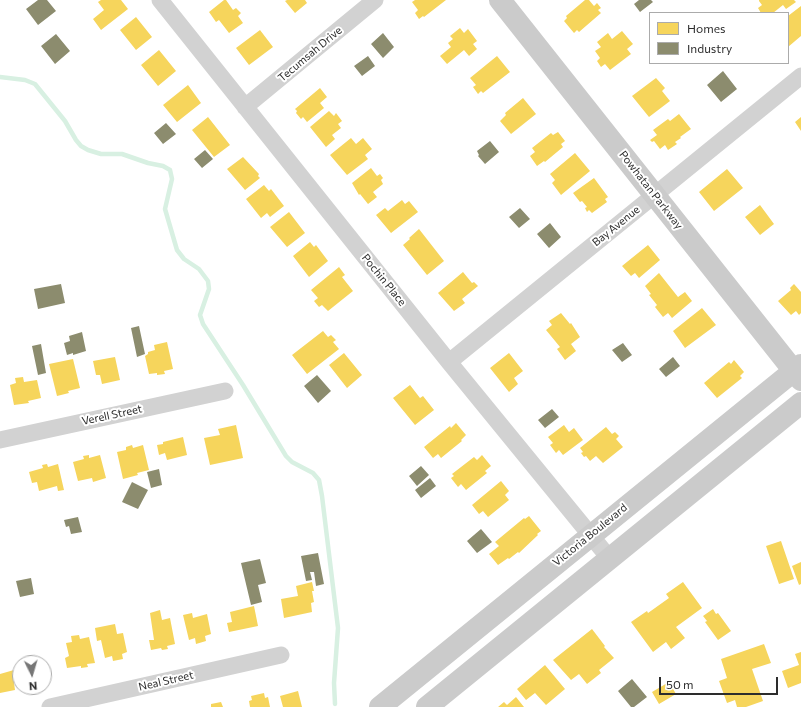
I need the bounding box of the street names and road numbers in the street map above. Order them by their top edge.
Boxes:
street label: Tecumsah Drive [276,24,344,84]
street label: Powhatan Parkway [616,148,686,232]
street label: Bay Avenue [590,203,642,249]
street label: Pochin Place [359,251,409,309]
street label: Verell Street [81,402,143,428]
street label: Victoria Boulevard [550,501,630,569]
street label: Neal Street [137,668,195,694]

